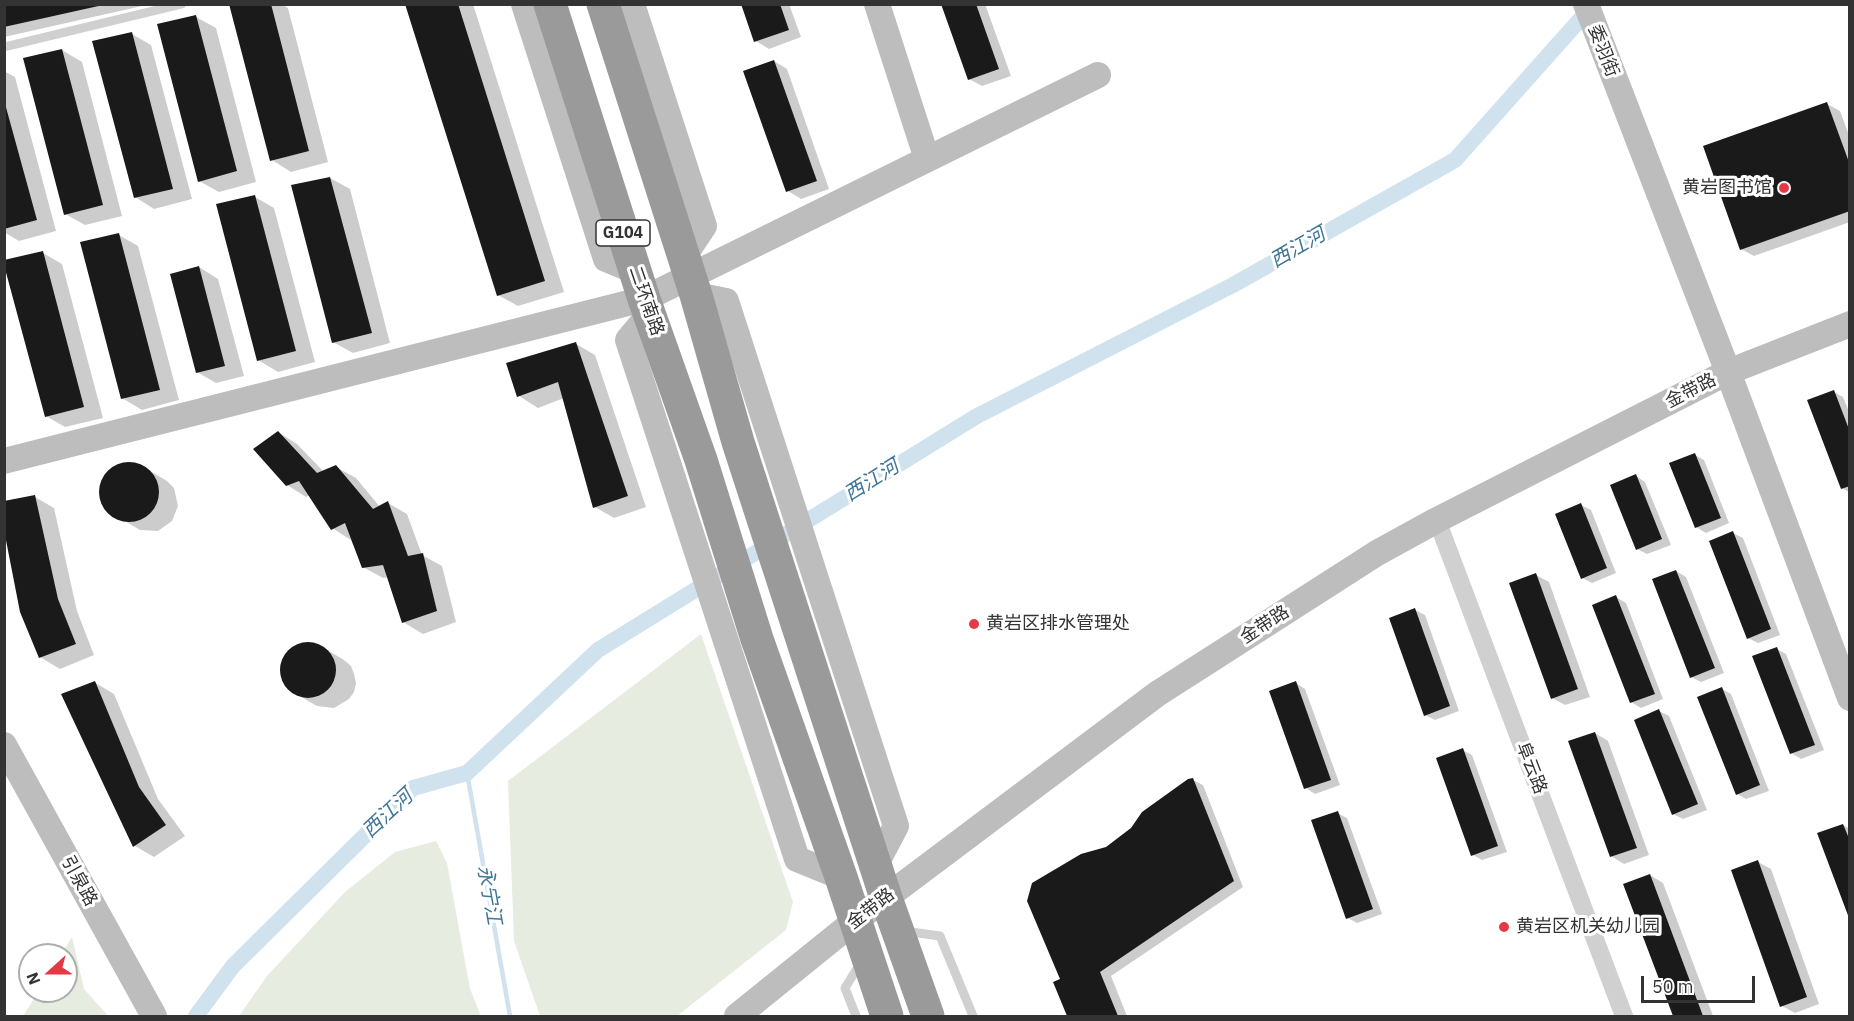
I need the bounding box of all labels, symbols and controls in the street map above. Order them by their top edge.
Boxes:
street label: 委羽街 [1583,22,1623,80]
place label: 黄岩图书馆 [1682,177,1772,199]
marker: 黄岩图书馆 [1777,181,1791,195]
road number: G104 [596,220,650,246]
water label: 西江河 [1266,223,1330,273]
street label: 二环南路 [624,263,668,339]
street label: 金带路 [1662,369,1720,413]
water label: 西江河 [840,455,904,507]
street label: 金带路 [1236,601,1294,649]
place label: 黄岩区排水管理处 [986,613,1130,635]
marker: 黄岩区排水管理处 [967,617,981,631]
street label: 阜云路 [1511,739,1551,797]
water label: 西江河 [358,785,418,843]
street label: 引泉路 [56,852,102,910]
water label: 永宁江 [472,863,506,927]
street label: 金带路 [843,884,899,934]
place label: 黄岩区机关幼儿园 [1516,916,1660,938]
marker: 黄岩区机关幼儿园 [1497,920,1511,934]
north arrow [18,943,78,1003]
scale bar [1644,964,1758,1002]
text: N [22,970,44,988]
text: 50 m [1652,975,1694,998]

